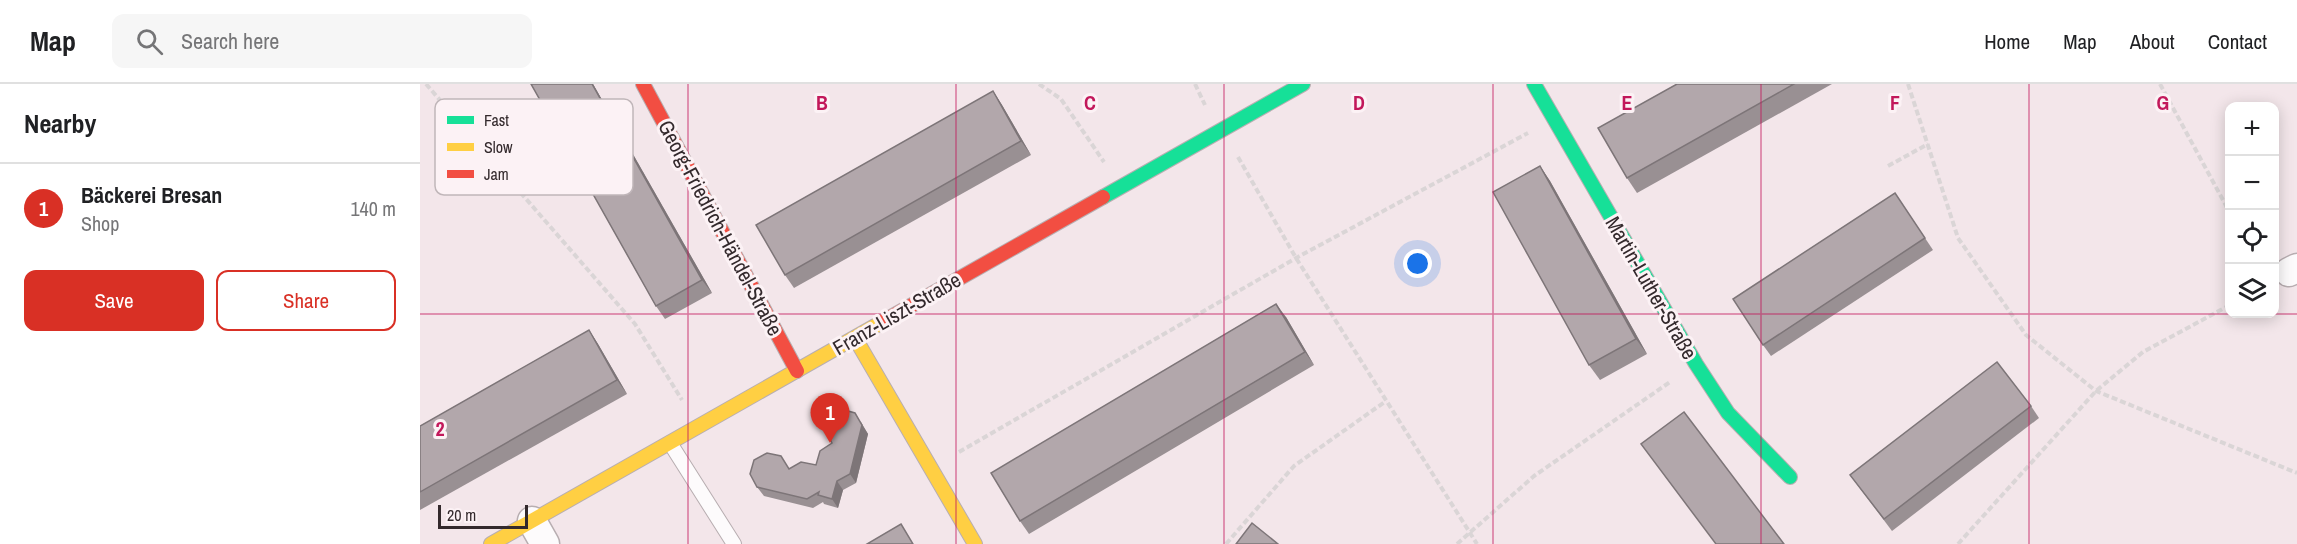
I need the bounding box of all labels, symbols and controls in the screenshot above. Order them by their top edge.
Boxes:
search box [112,14,532,68]
text: Map [30,22,76,60]
icon: search [133,25,166,58]
text: Search here [181,26,279,56]
text: Home [1984,27,2030,56]
text: Map [2063,27,2097,56]
text: About [2130,27,2175,56]
text: Contact [2208,27,2267,56]
text: B [816,89,828,116]
text: C [1084,89,1096,116]
text: D [1353,89,1365,116]
text: E [1622,89,1633,116]
text: F [1890,89,1900,116]
text: G [2157,89,2169,116]
legend [435,99,633,195]
map controls [2225,102,2279,318]
button: + [2225,102,2279,156]
text: Nearby [24,106,96,141]
text: Fast [484,109,509,131]
street label: Georg-Friedrich-Händel-Straße [651,115,790,341]
text: Slow [484,136,513,158]
button: − [2225,156,2279,210]
text: Jam [484,163,509,185]
text: Bäckerei Bresan [81,180,222,210]
text: 1 [39,195,48,222]
text: 140 m [350,195,396,222]
text: Shop [81,210,119,237]
button: locate [2225,210,2279,264]
street label: Martin-Luther-Straße [1599,211,1704,365]
your location [1403,249,1432,278]
button: layers [2225,264,2279,318]
street label: Franz-Liszt-Straße [827,265,966,362]
button: Save [24,270,204,331]
button: Share [216,270,396,331]
pin: 1 [810,394,850,443]
text: 2 [435,415,445,442]
scale bar [438,502,528,530]
text: 20 m [447,504,476,526]

